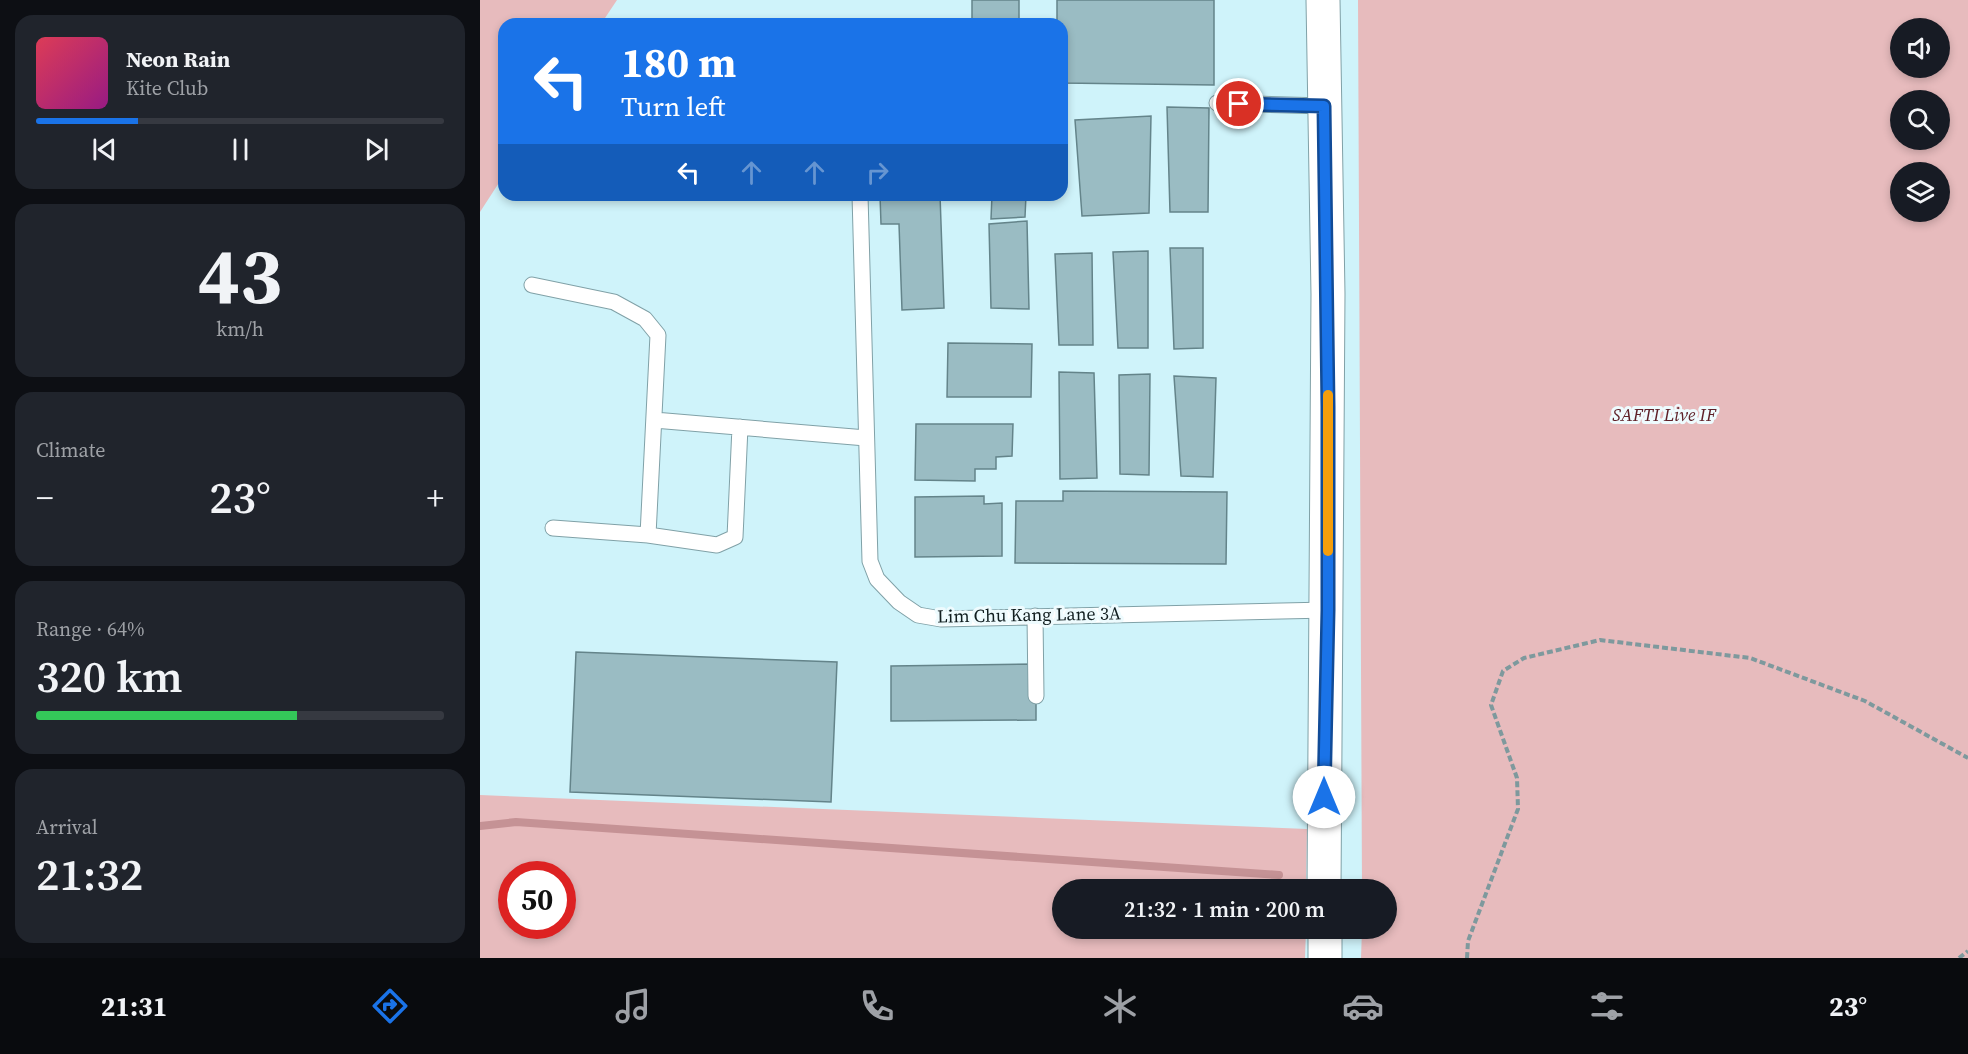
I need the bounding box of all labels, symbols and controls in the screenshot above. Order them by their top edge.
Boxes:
map controls [1890,18,1950,222]
button: sound [1890,18,1950,78]
text: 180 m [621,33,736,91]
icon: left [522,42,600,120]
text: Neon Rain [126,44,230,74]
text: Kite Club [126,74,208,102]
pin [1213,78,1264,129]
icon: arrive [1222,87,1255,120]
text: Turn left [621,88,725,125]
button: search [1890,90,1950,150]
icon: previous [88,133,121,166]
icon: pause [224,133,257,166]
icon: next [360,133,393,166]
icon: left [672,156,705,189]
icon: ahead [735,156,768,189]
icon: ahead [798,156,831,189]
icon: right [861,156,894,189]
button: layers [1890,162,1950,222]
text: 43 [198,222,282,329]
text: km/h [216,315,264,343]
park label: SAFTI Live IF [1612,402,1717,427]
text: Climate [36,436,105,464]
text: 23° [209,466,271,528]
text: − [36,475,54,520]
text: + [427,475,444,520]
street label: Lim Chu Kang Lane 3A [937,600,1121,629]
text: Range · 64% [36,615,145,643]
text: 320 km [36,645,183,707]
position arrow [1292,765,1356,829]
text: Arrival [36,813,98,841]
text: 21:32 [36,843,143,905]
speed limit sign: 50 [498,861,576,939]
text: 21:32 · 1 min · 200 m [1124,894,1325,924]
icon: directions [369,985,411,1027]
icon: music [612,985,654,1027]
icon: phone [856,985,898,1027]
icon: climate [1099,985,1141,1027]
icon: car [1342,985,1384,1027]
icon: filters [1586,985,1628,1027]
text: 21:31 [101,988,167,1025]
text: 23° [1829,988,1867,1025]

